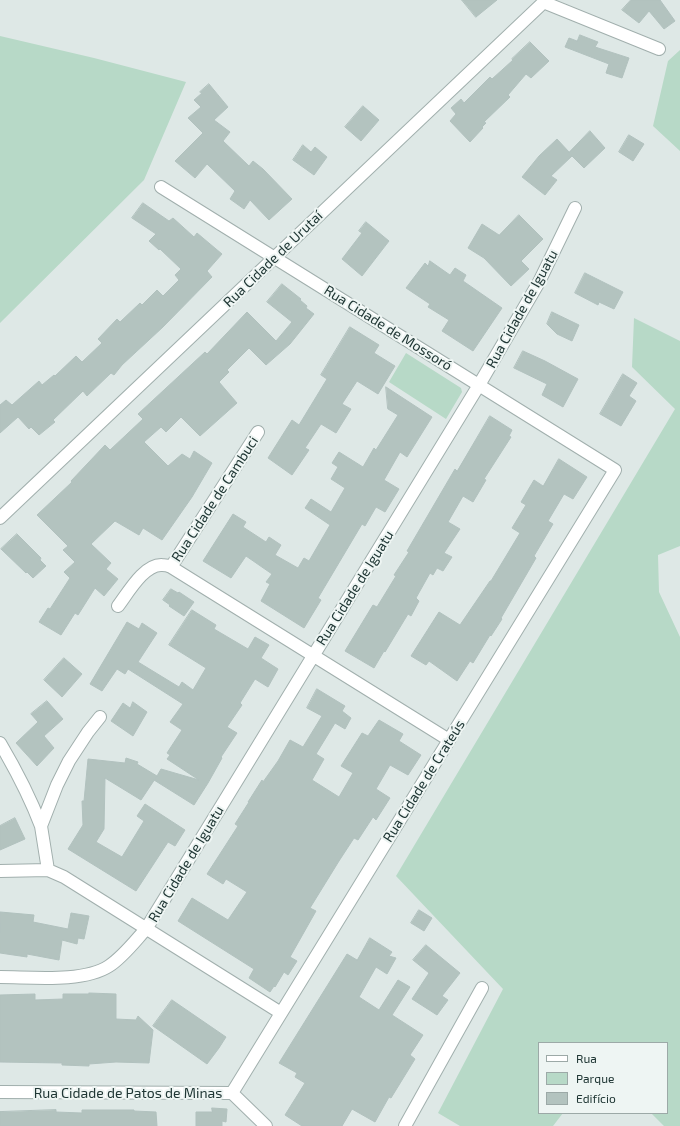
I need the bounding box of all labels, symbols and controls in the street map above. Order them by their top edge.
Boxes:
street label: Rua Cidade de Urutaí [220,207,326,311]
street label: Rua Cidade de Iguatu [483,247,561,371]
street label: Rua Cidade de Mossoró [321,282,455,374]
street label: Rua Cidade de Cambuci [168,433,262,565]
street label: Rua Cidade de Iguatu [313,527,397,649]
street label: Rua Cidade de Crateús [379,717,469,845]
street label: Rua Cidade de Iguatu [145,803,227,925]
legend [538,1042,668,1114]
text: Rua [576,1051,597,1065]
text: Parque [576,1071,614,1085]
street label: Rua Cidade de Patos de Minas [34,1085,222,1101]
text: Edifício [576,1091,616,1105]

